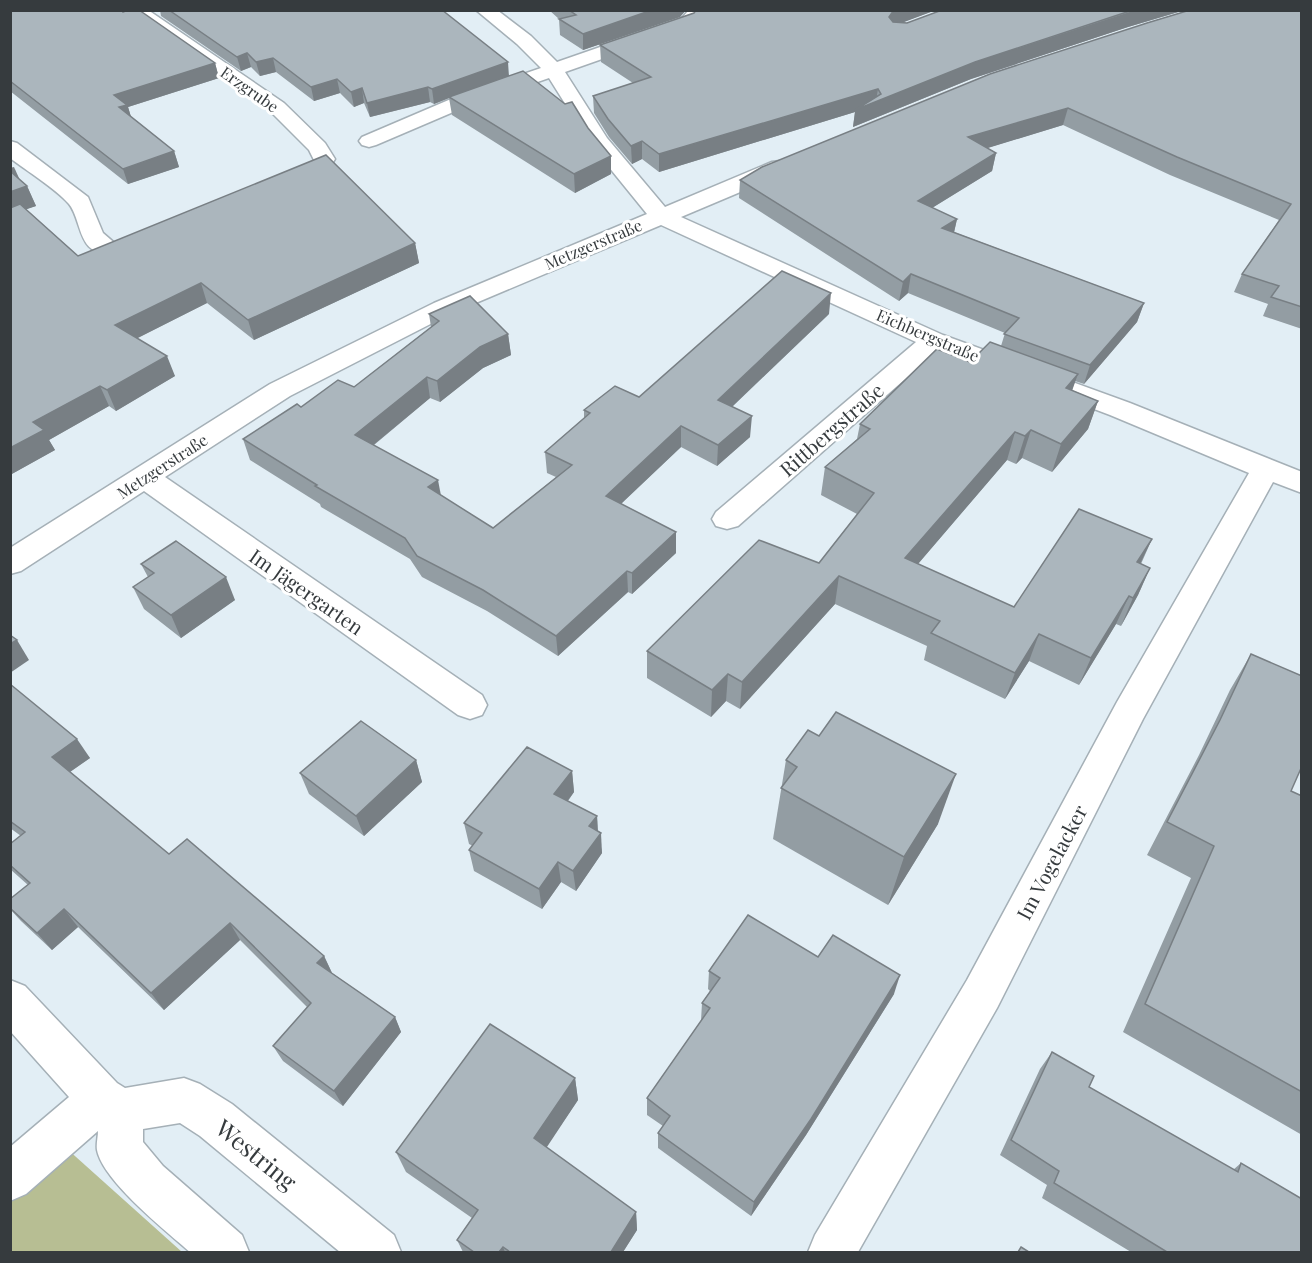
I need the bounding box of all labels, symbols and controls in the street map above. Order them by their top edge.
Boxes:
street label: Erzgrube [217,61,283,117]
street label: Metzgerstraße [541,214,645,274]
street label: Eichbergstraße [873,304,983,366]
street label: Rittbergstraße [773,376,889,482]
street label: Metzgerstraße [113,429,211,503]
street label: Im Jägergarten [245,542,369,640]
street label: Im Vogelacker [1009,800,1093,924]
street label: Westring [209,1111,305,1197]

